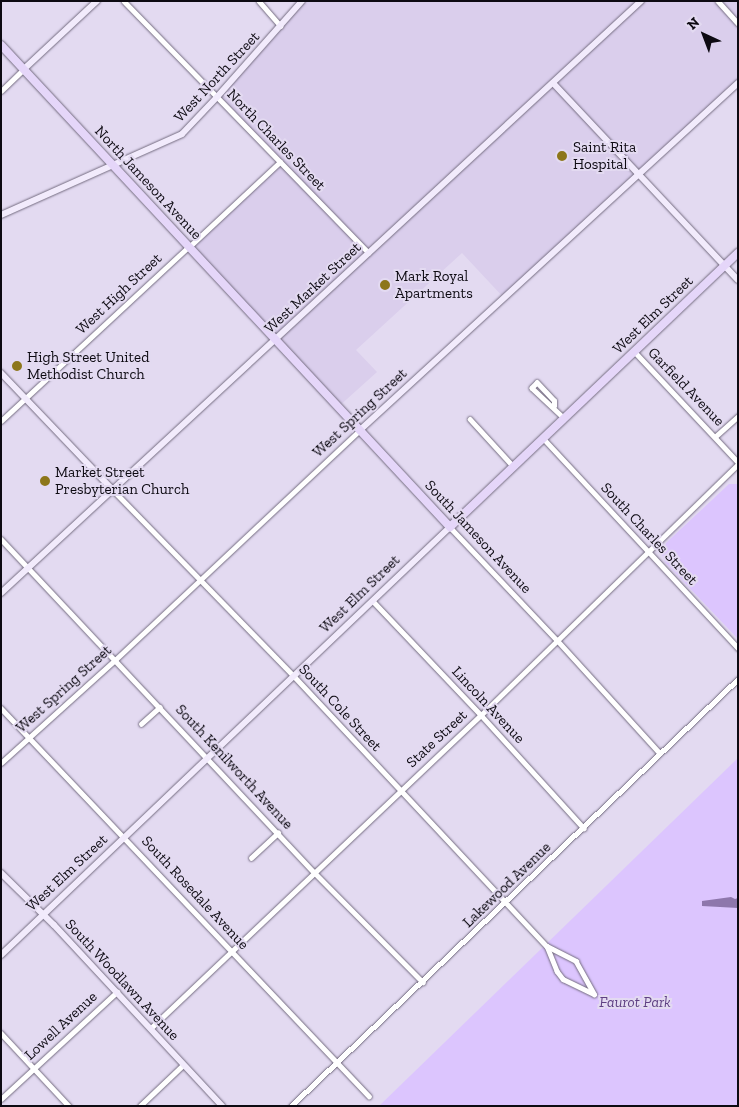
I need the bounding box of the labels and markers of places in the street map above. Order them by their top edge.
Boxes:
place label: Saint Rita Hospital [573,138,636,173]
marker: Saint Rita Hospital [555,149,569,163]
place label: Mark Royal Apartments [395,267,473,302]
marker: Mark Royal Apartments [379,279,391,291]
place label: High Street United Methodist Church [27,348,150,383]
marker: High Street United Methodist Church [11,360,23,372]
place label: Market Street Presbyterian Church [55,463,189,498]
marker: Market Street Presbyterian Church [39,475,51,487]

